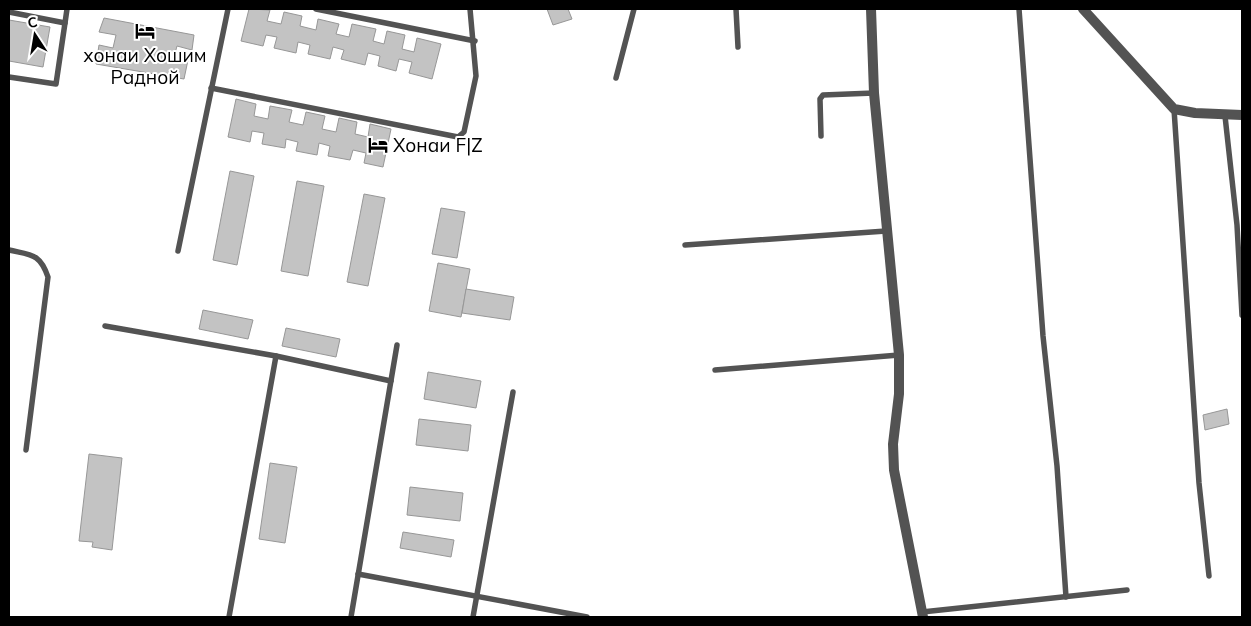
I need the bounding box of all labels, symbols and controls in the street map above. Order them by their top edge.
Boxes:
north arrow [10,10,60,60]
text: С [26,12,39,32]
hotel icon: хонаи Хошим Радной [134,20,156,42]
place label: хонаи Хошим Радной [83,43,207,89]
place label: Хонаи F|Z [393,133,483,157]
hotel icon: Хонаи F|Z [367,134,389,156]

